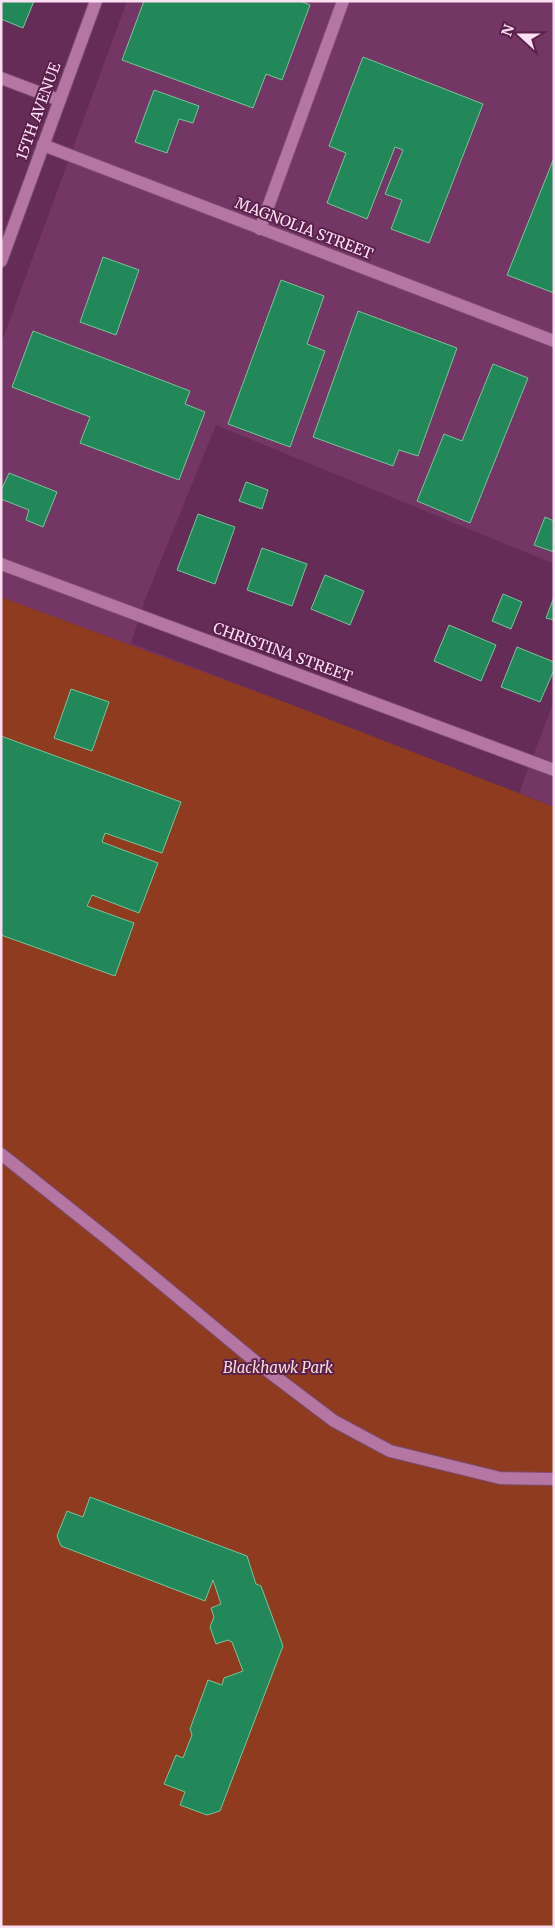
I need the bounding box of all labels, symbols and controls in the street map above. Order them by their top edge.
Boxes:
north arrow [495,10,545,60]
text: N [497,22,518,39]
street label: 15TH AVENUE [12,59,65,162]
street label: MAGNOLIA STREET [232,193,376,263]
street label: CHRISTINA STREET [211,618,356,686]
park label: Blackhawk Park [223,1358,334,1377]

